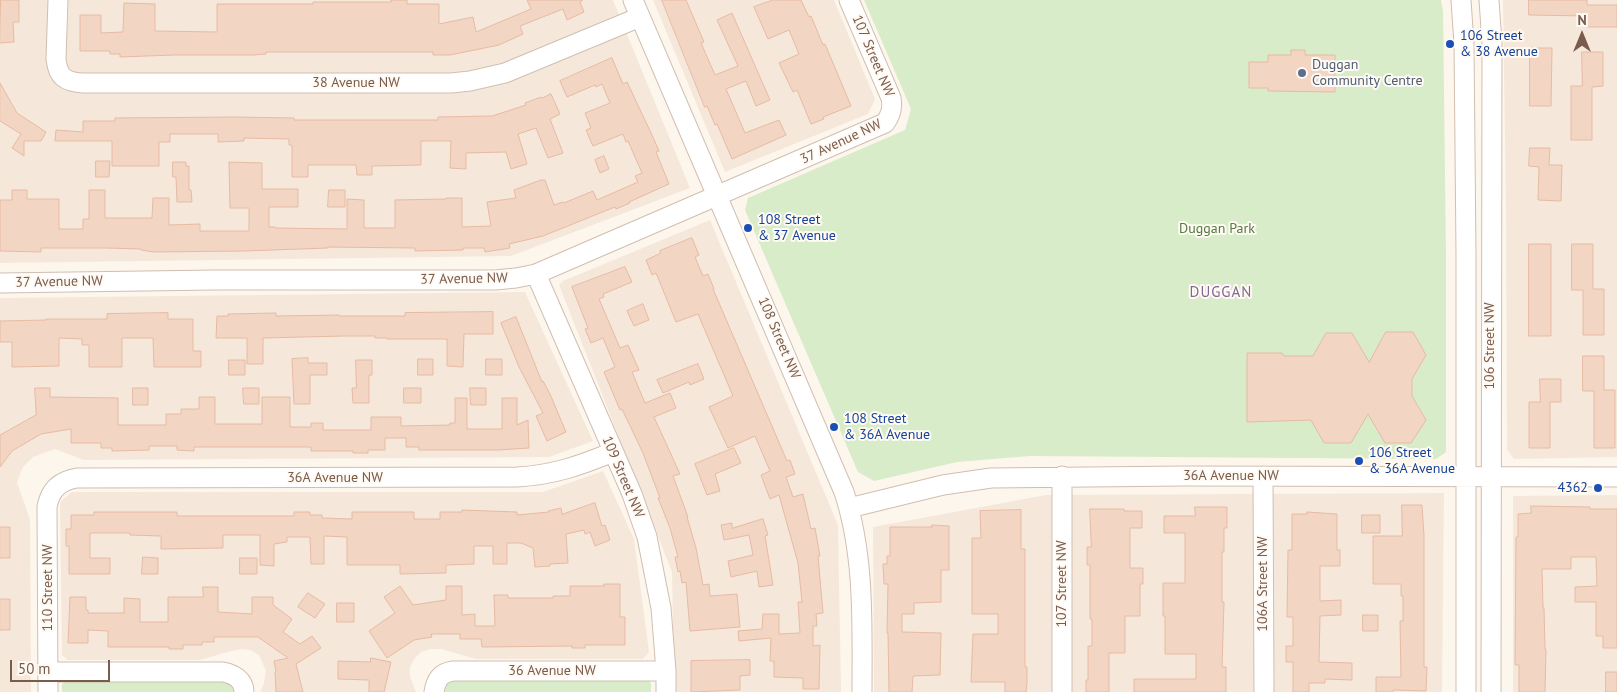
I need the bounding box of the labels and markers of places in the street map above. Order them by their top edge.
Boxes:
place label: 106 Street & 38 Avenue [1460,28,1538,60]
marker: 106 Street & 38 Avenue [1444,38,1456,50]
place label: Duggan Community Centre [1312,57,1423,90]
marker: Duggan Community Centre [1296,67,1308,79]
place label: 108 Street & 37 Avenue [758,212,836,244]
marker: 108 Street & 37 Avenue [742,222,754,234]
place label: 108 Street & 36A Avenue [844,411,930,444]
marker: 108 Street & 36A Avenue [828,421,840,433]
place label: 106 Street & 36A Avenue [1369,445,1455,478]
marker: 106 Street & 36A Avenue [1353,455,1365,467]
place label: 4362 [1557,480,1588,496]
marker: 4362 [1592,482,1604,494]

